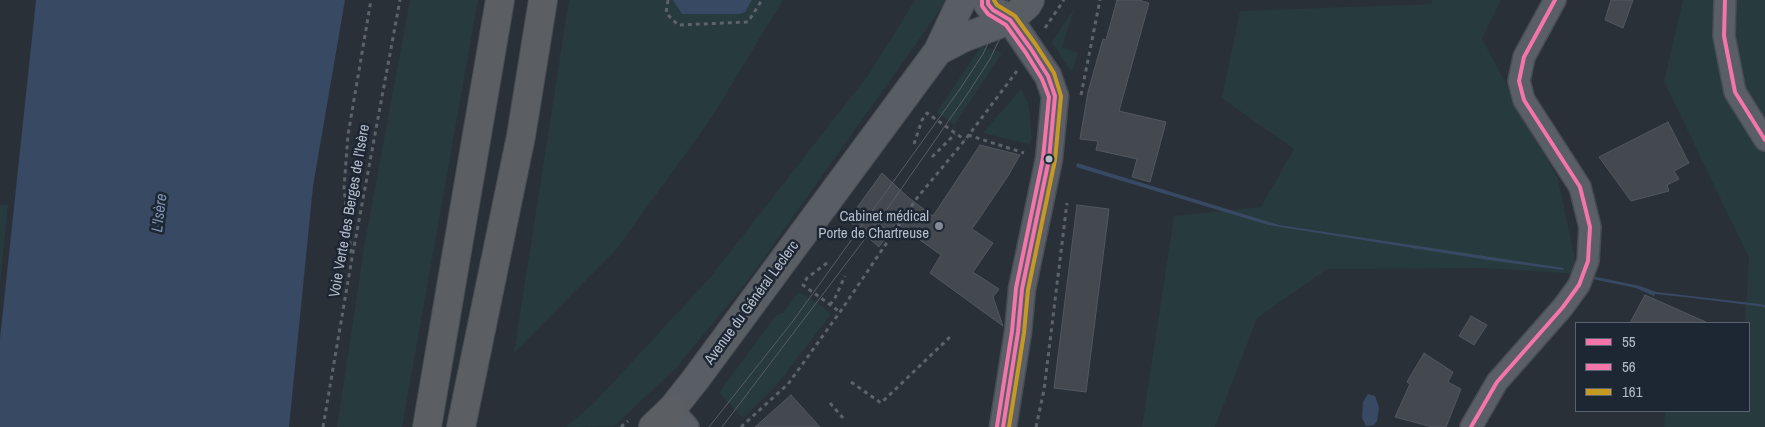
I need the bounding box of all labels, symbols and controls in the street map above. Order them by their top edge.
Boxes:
street label: Voie Verte des Berges de l'Isère [326,123,374,299]
unlabelled marker [1044,154,1054,164]
water label: L'Isère [148,192,172,234]
place label: Cabinet médical Porte de Chartreuse [818,208,929,243]
marker: Cabinet médical Porte de Chartreuse [933,220,945,232]
street label: Avenue du Général Leclerc [701,238,803,368]
legend [1575,322,1750,412]
text: 55 [1622,331,1636,352]
text: 56 [1622,356,1636,377]
text: 161 [1622,381,1643,402]

